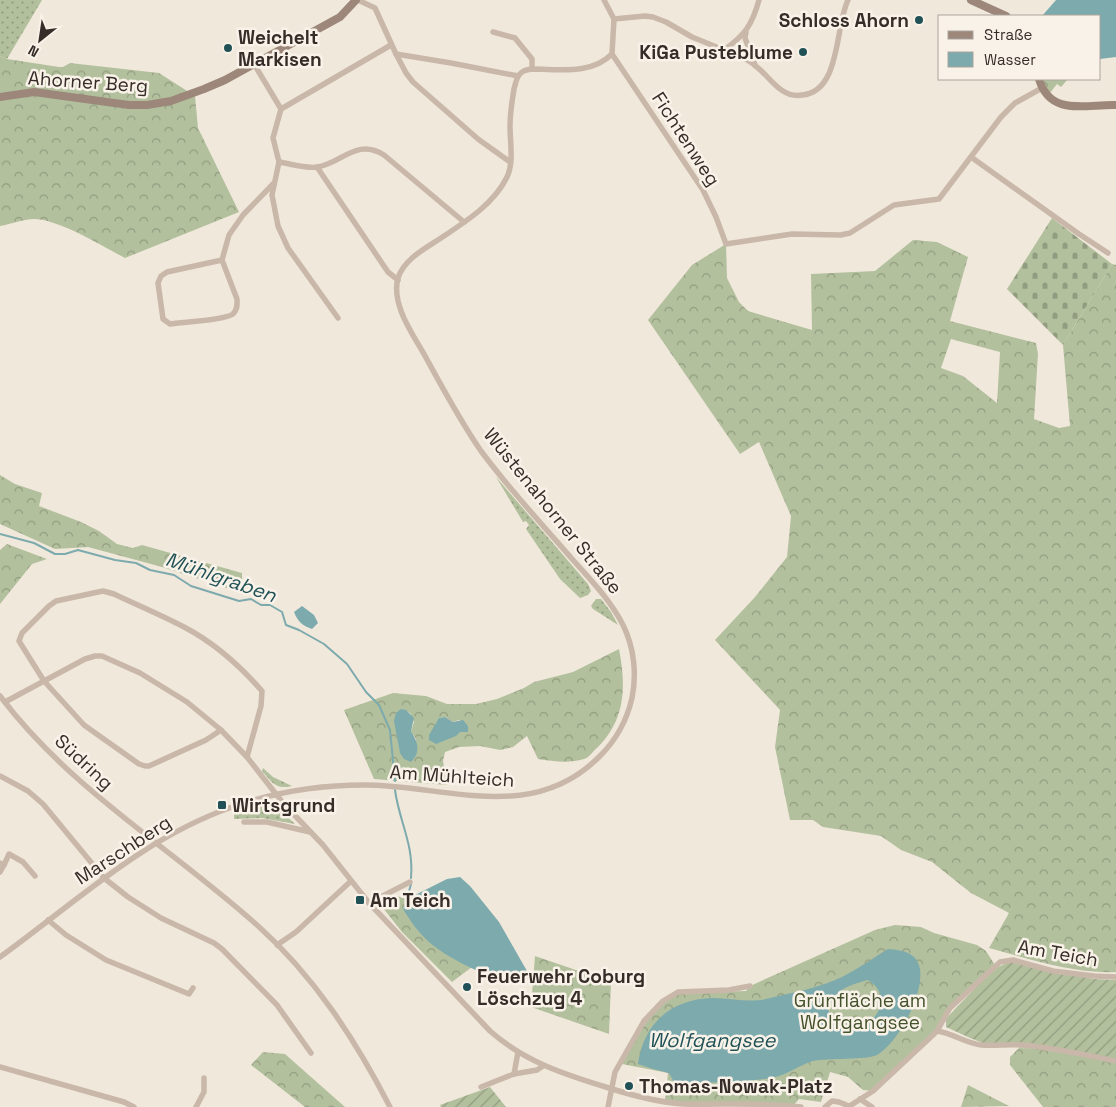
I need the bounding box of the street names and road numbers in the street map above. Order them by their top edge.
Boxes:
street label: Ahorner Berg [27,65,149,99]
street label: Fichtenweg [646,87,726,191]
street label: Wüstenahorner Straße [478,423,628,599]
street label: Südring [49,729,119,795]
street label: Am Mühlteich [389,759,515,793]
street label: Marschberg [70,810,176,890]
street label: Am Teich [1016,934,1100,972]

